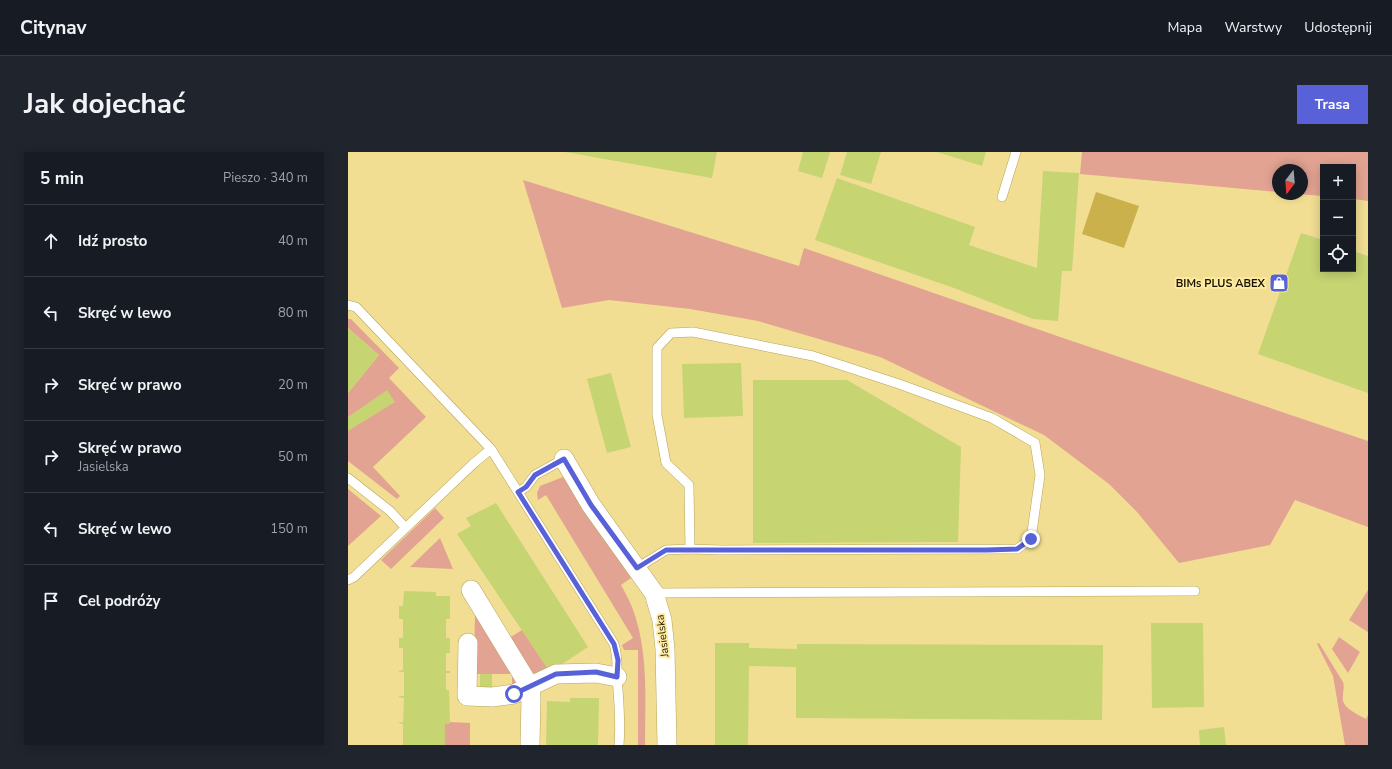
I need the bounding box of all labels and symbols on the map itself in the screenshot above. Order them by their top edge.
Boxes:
north arrow [1272,164,1308,200]
shop icon: BIMs PLUS ABEX [1268,272,1290,294]
place label: BIMs PLUS ABEX [1176,276,1266,291]
route end [1022,530,1040,548]
street label: Jasielska [652,614,673,659]
route start [505,685,523,703]

